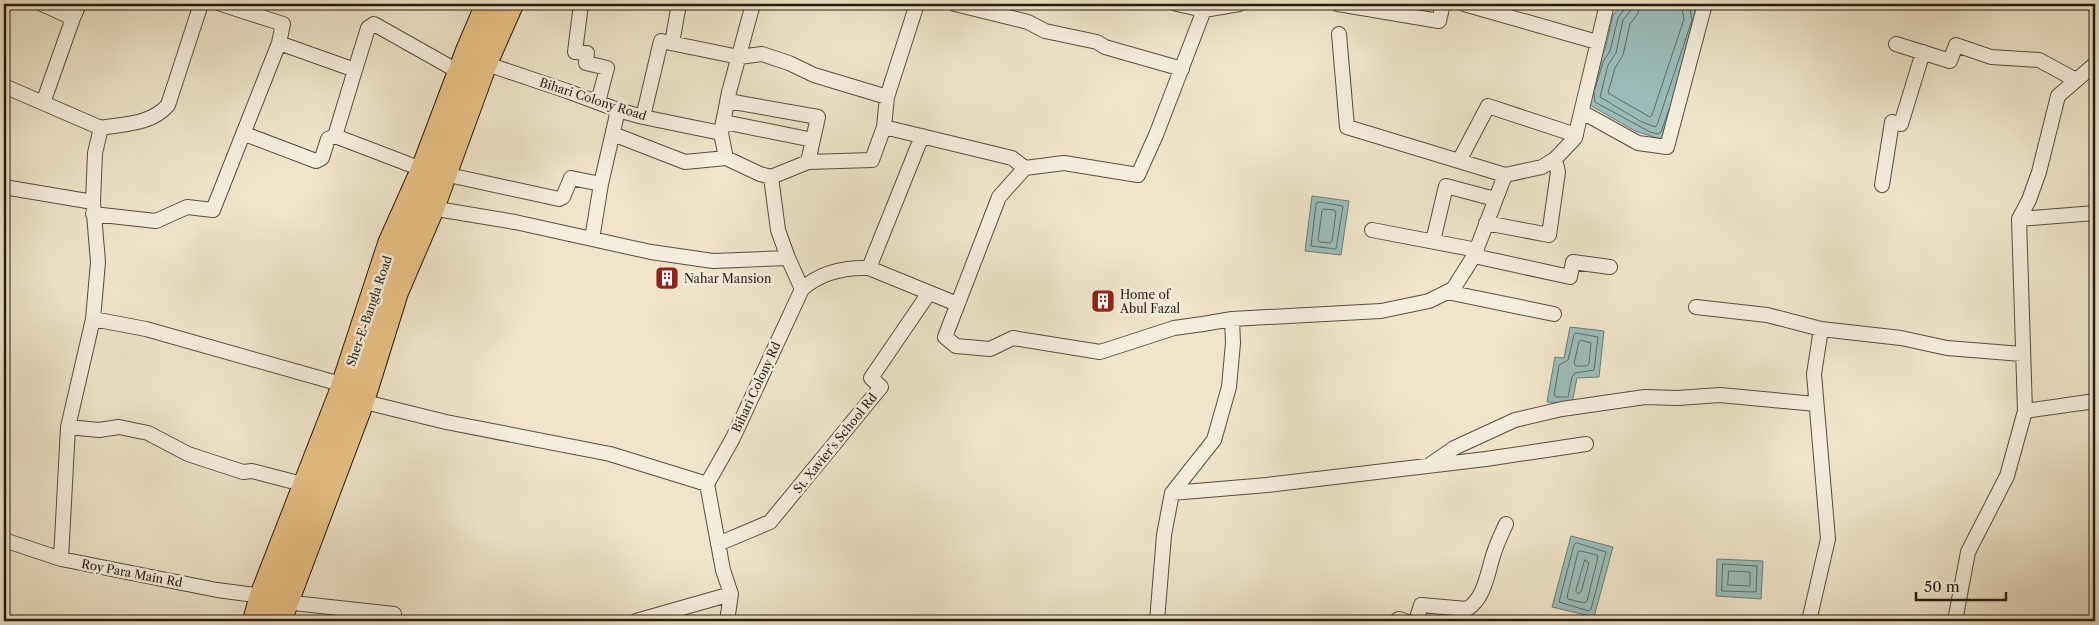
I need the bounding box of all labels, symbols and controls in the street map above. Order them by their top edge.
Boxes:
street label: Bihari Colony Road [538,75,649,124]
street label: Sher-E-Bangla Road [343,253,395,368]
building icon: Nahar Mansion [654,265,680,291]
place label: Nahar Mansion [684,271,772,286]
place label: Home of Abul Fazal [1119,287,1181,316]
building icon: Home of Abul Fazal [1090,288,1116,314]
street label: Bihari Colony Rd [728,339,784,435]
street label: St. Xavier's School Rd [790,389,880,496]
street label: Roy Para Main Rd [80,556,184,590]
scale bar [1916,570,2006,602]
text: 50 m [1924,577,1960,596]

